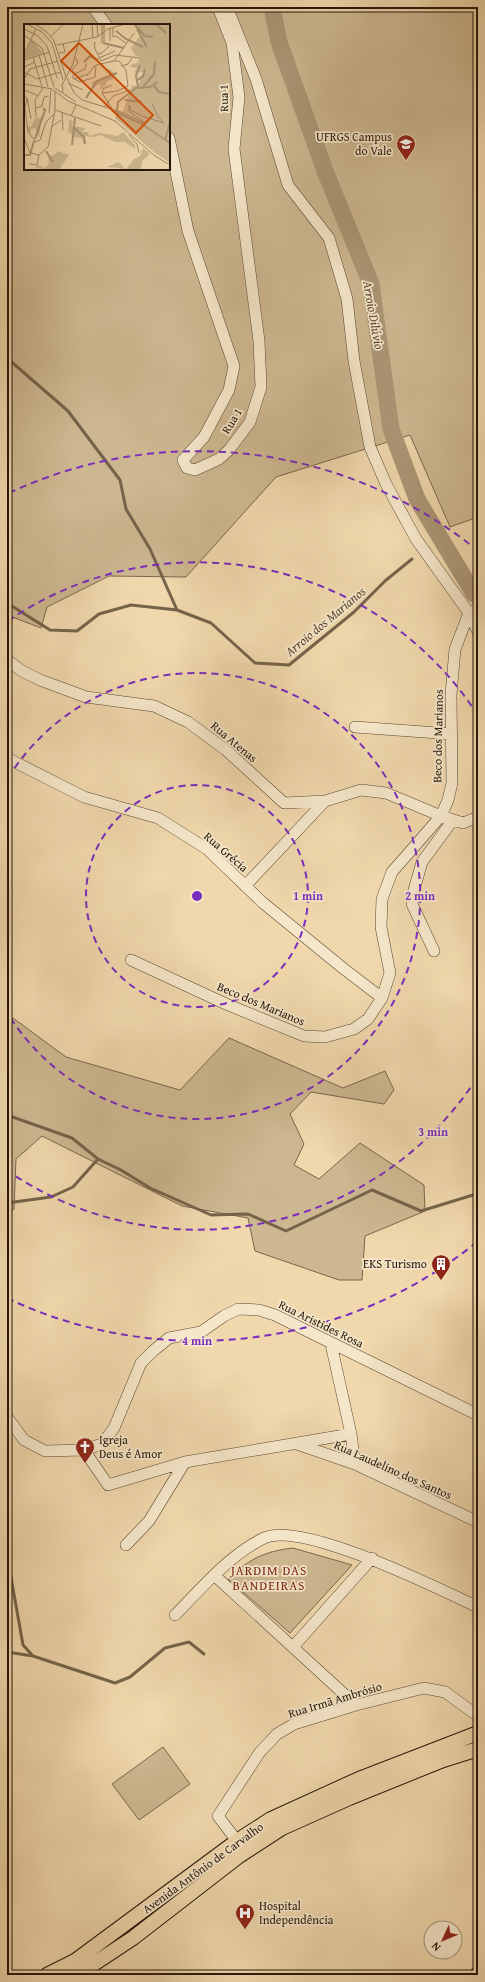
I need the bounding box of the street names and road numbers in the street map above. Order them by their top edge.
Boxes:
street label: Rua 1 [215,84,232,112]
street label: Rua 1 [217,404,246,437]
street label: Beco dos Marianos [428,689,447,783]
street label: Rua Atenas [207,717,261,766]
street label: Rua Grécia [200,828,252,876]
street label: Beco dos Marianos [215,977,308,1030]
street label: Rua Aristides Rosa [276,1296,367,1352]
street label: Rua Laudelino dos Santos [332,1436,455,1503]
street label: Rua Irmã Ambrósio [286,1677,384,1722]
street label: Avenida Antônio de Carvalho [139,1818,267,1917]

